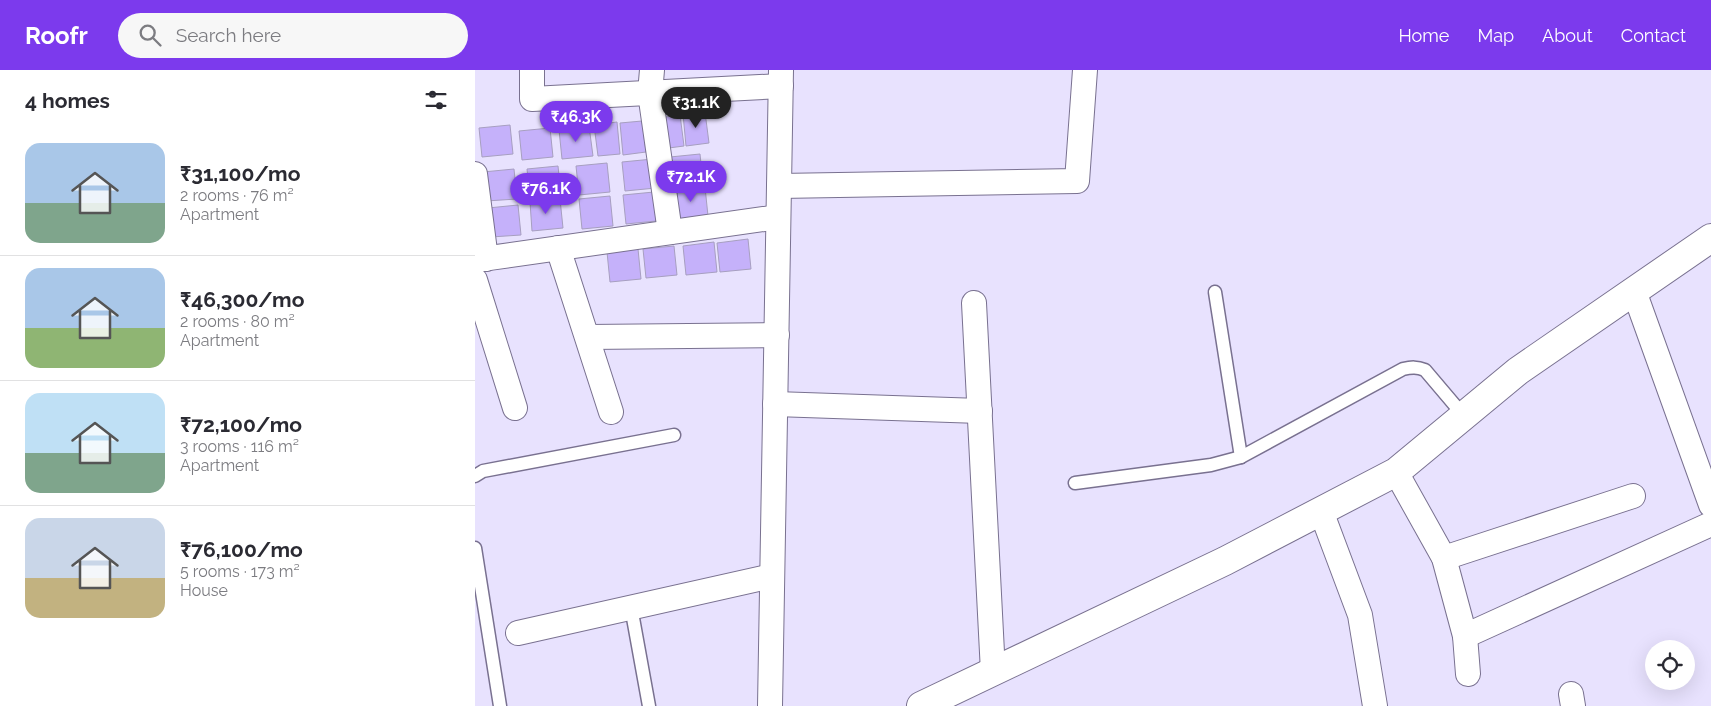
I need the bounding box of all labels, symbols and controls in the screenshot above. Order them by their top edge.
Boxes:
search box [118,13,468,58]
text: Roofr [25,21,88,50]
icon: search [136,21,164,49]
text: Search here [176,24,281,46]
text: Home [1398,25,1449,46]
text: Map [1477,25,1514,46]
text: About [1542,25,1593,46]
text: Contact [1621,25,1686,46]
icon: filters [422,86,450,114]
pin: ₹31.1K [655,87,737,129]
text: 4 homes [25,88,110,113]
text: ₹31.1K [672,93,720,112]
pin: ₹46.3K [535,100,617,143]
text: ₹46.3K [551,107,601,126]
pin: ₹72.1K [650,160,732,203]
text: ₹31,100/mo [180,161,300,186]
icon: home [65,163,125,223]
text: ₹72.1K [667,167,715,186]
pin: ₹76.1K [505,172,587,215]
text: ₹76.1K [521,179,571,198]
text: 2 rooms · 76 m² [180,186,294,205]
text: Apartment [180,205,259,224]
text: ₹46,300/mo [180,287,304,312]
icon: home [65,288,125,348]
text: 2 rooms · 80 m² [180,312,295,331]
text: Apartment [180,331,259,350]
text: ₹72,100/mo [180,412,302,437]
icon: home [65,413,125,473]
text: 3 rooms · 116 m² [180,437,299,456]
text: Apartment [180,456,259,475]
text: ₹76,100/mo [180,537,303,562]
icon: home [65,538,125,598]
text: 5 rooms · 173 m² [180,562,300,581]
text: House [180,581,228,600]
map controls [1645,640,1695,690]
button: locate [1645,640,1695,690]

